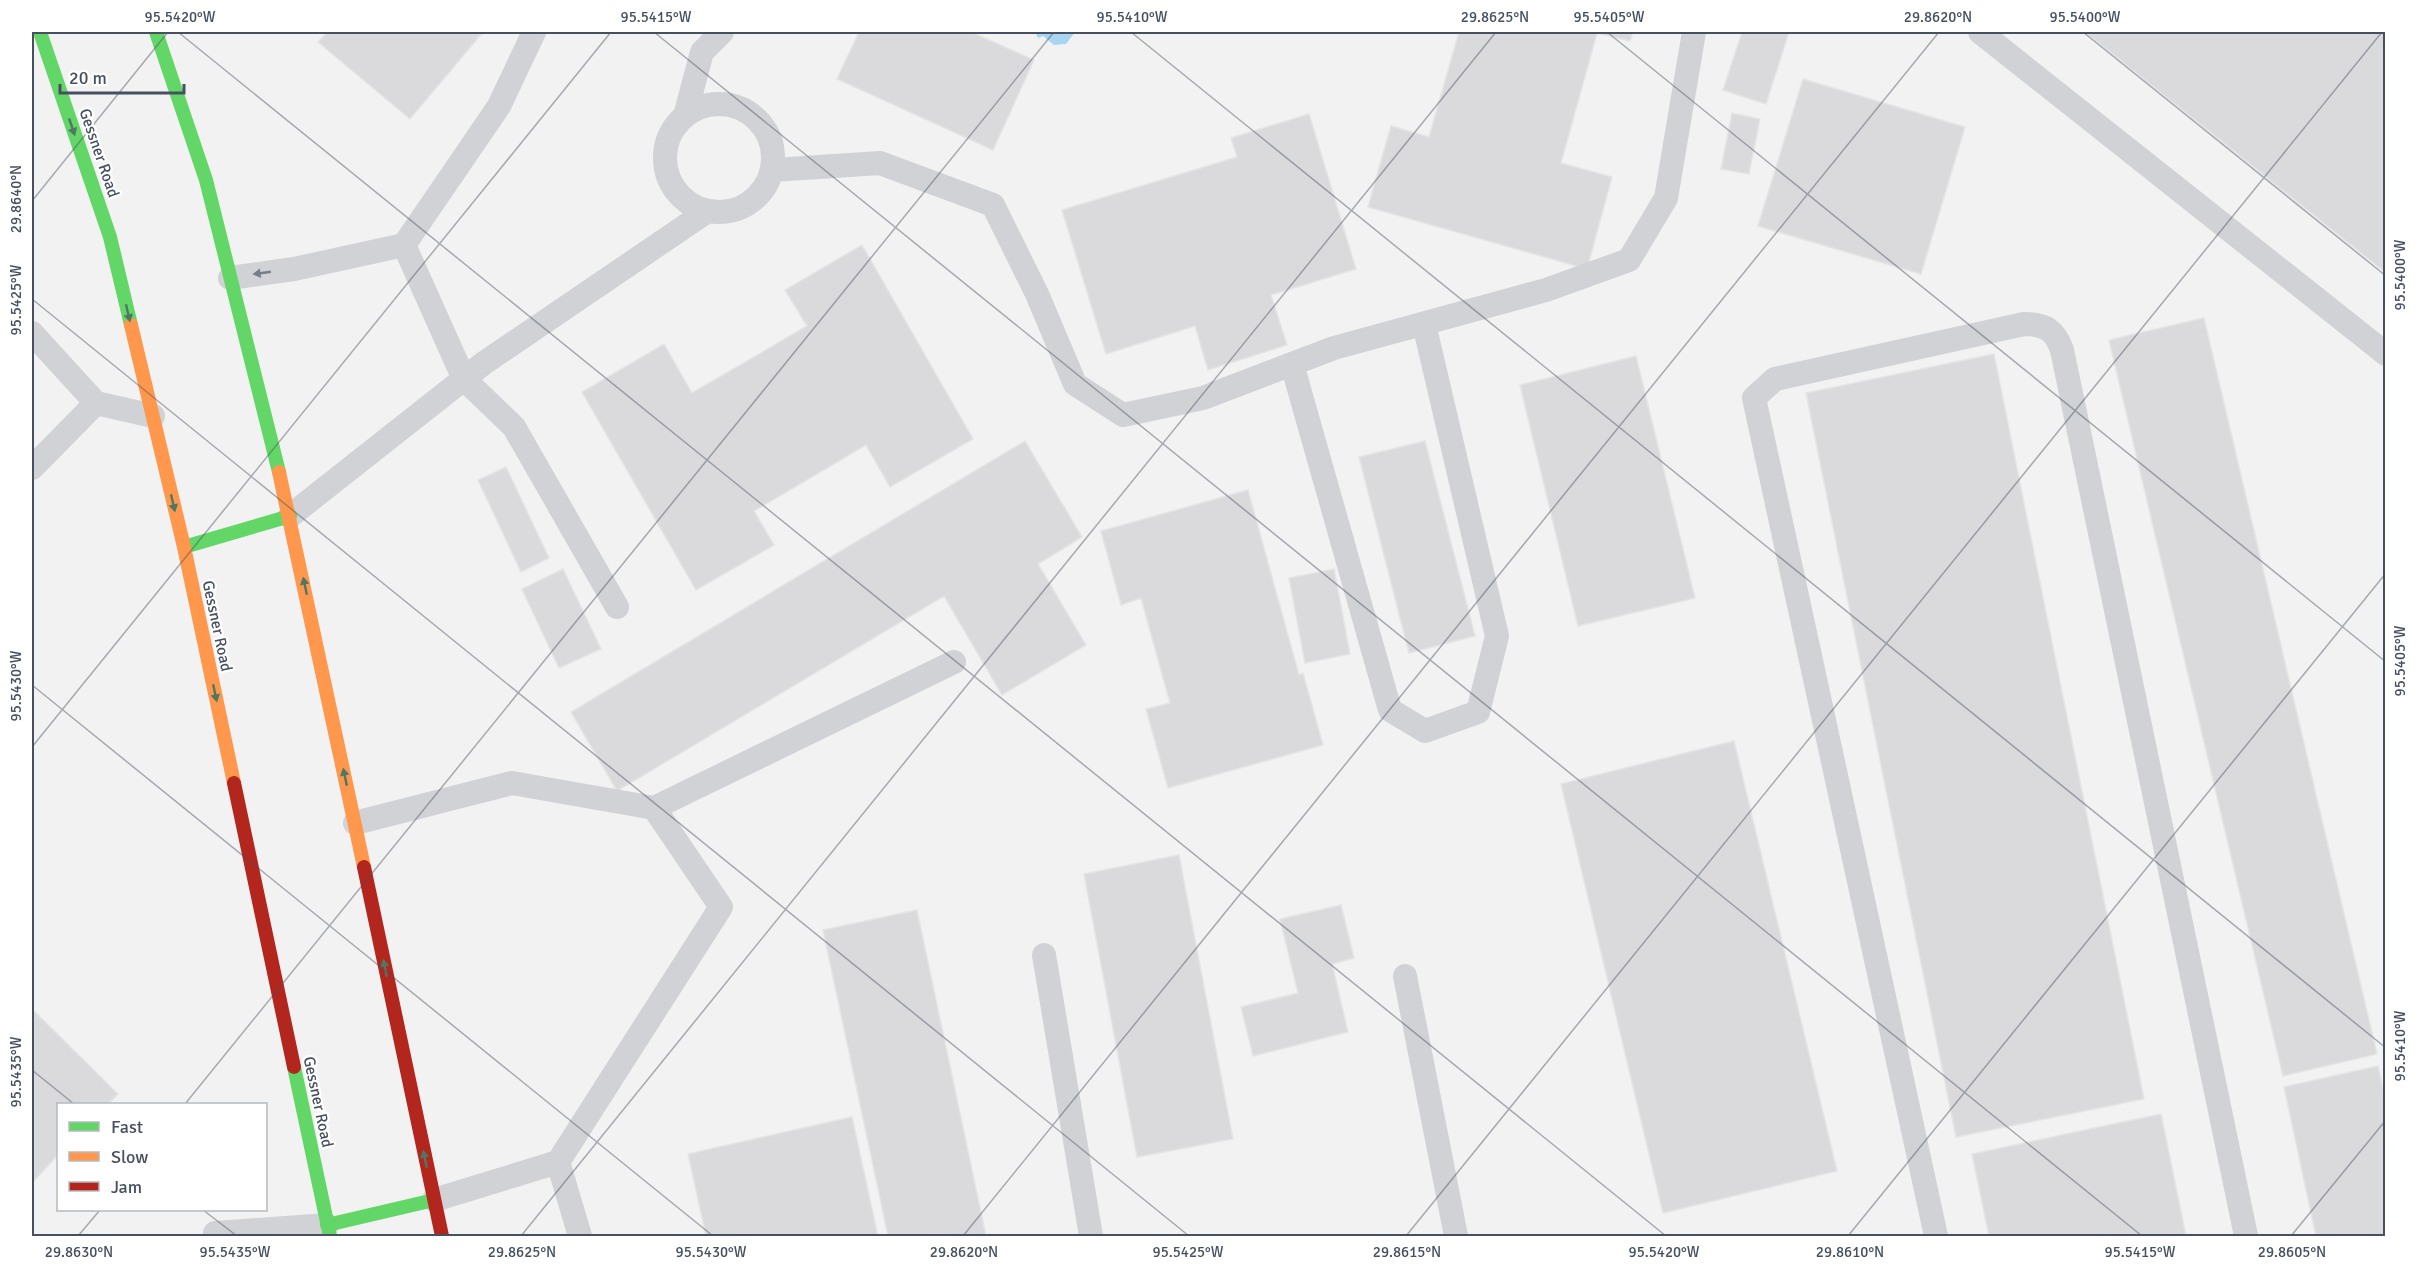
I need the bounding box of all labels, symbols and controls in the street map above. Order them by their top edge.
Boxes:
text: 95.5420°W [145,8,216,26]
text: 95.5415°W [621,8,692,26]
text: 95.5410°W [1097,8,1168,26]
text: 29.8625°N [1461,8,1529,26]
text: 95.5405°W [1574,8,1645,26]
text: 29.8620°N [1904,8,1972,26]
text: 95.5400°W [2050,8,2121,26]
scale bar [60,57,184,95]
text: 20 m [69,67,107,89]
street label: Gessner Road [74,106,124,200]
one-way arrow [68,118,78,136]
text: 29.8640°N [7,165,25,233]
text: 95.5400°W [2391,239,2409,310]
text: 95.5425°W [7,264,25,335]
one-way arrow [252,269,271,278]
one-way arrow [124,304,134,322]
one-way arrow [169,494,179,512]
one-way arrow [300,577,309,596]
street label: Gessner Road [198,579,236,673]
text: 95.5405°W [2391,625,2409,696]
text: 95.5430°W [7,650,25,721]
one-way arrow [211,684,220,703]
one-way arrow [340,768,349,787]
one-way arrow [380,958,389,977]
text: 95.5410°W [2391,1010,2409,1081]
text: 95.5435°W [7,1036,25,1107]
street label: Gessner Road [299,1055,337,1149]
legend [57,1103,267,1211]
text: Fast [111,1116,143,1138]
text: Slow [111,1146,148,1168]
one-way arrow [420,1149,429,1168]
text: Jam [111,1176,142,1198]
text: 29.8630°N [45,1243,113,1261]
text: 95.5435°W [200,1243,271,1261]
text: 29.8625°N [488,1243,556,1261]
text: 95.5430°W [676,1243,747,1261]
text: 29.8620°N [930,1243,998,1261]
text: 95.5425°W [1153,1243,1224,1261]
text: 29.8615°N [1373,1243,1441,1261]
text: 95.5420°W [1629,1243,1700,1261]
text: 29.8610°N [1816,1243,1884,1261]
text: 95.5415°W [2105,1243,2176,1261]
text: 29.8605°N [2258,1243,2326,1261]

